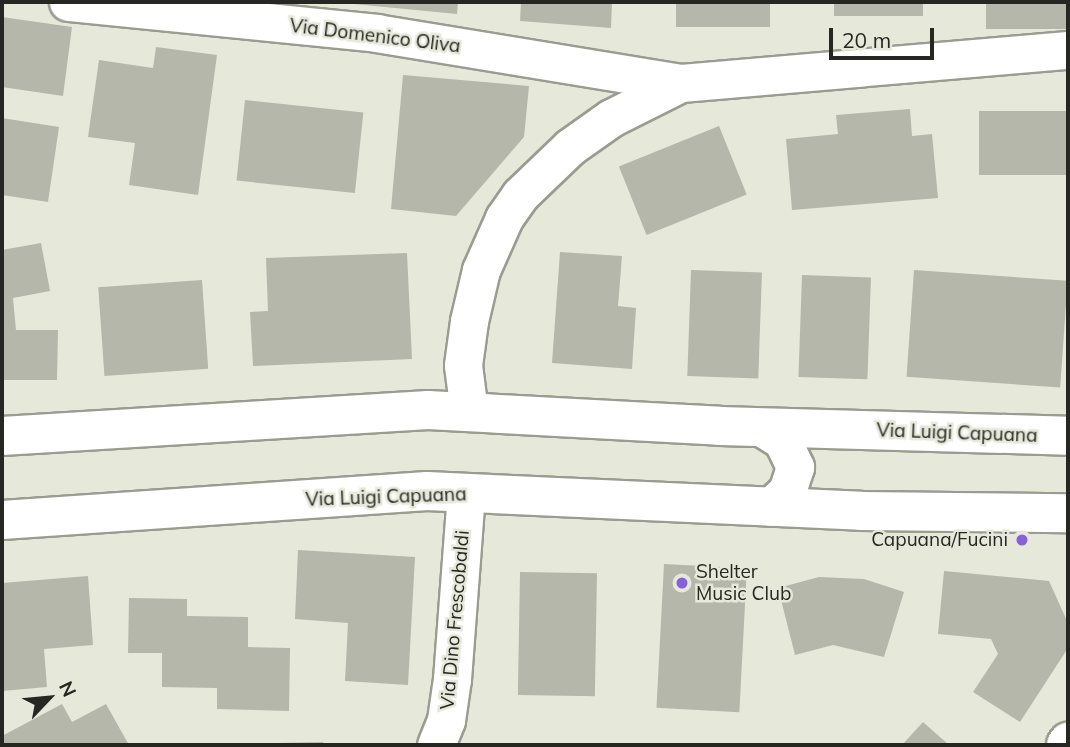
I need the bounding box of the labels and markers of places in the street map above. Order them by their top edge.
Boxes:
place label: Capuana/Fucini [871,529,1008,551]
marker: Capuana/Fucini [1014,532,1030,548]
place label: Shelter Music Club [696,561,791,605]
marker: Shelter Music Club [674,575,690,591]

